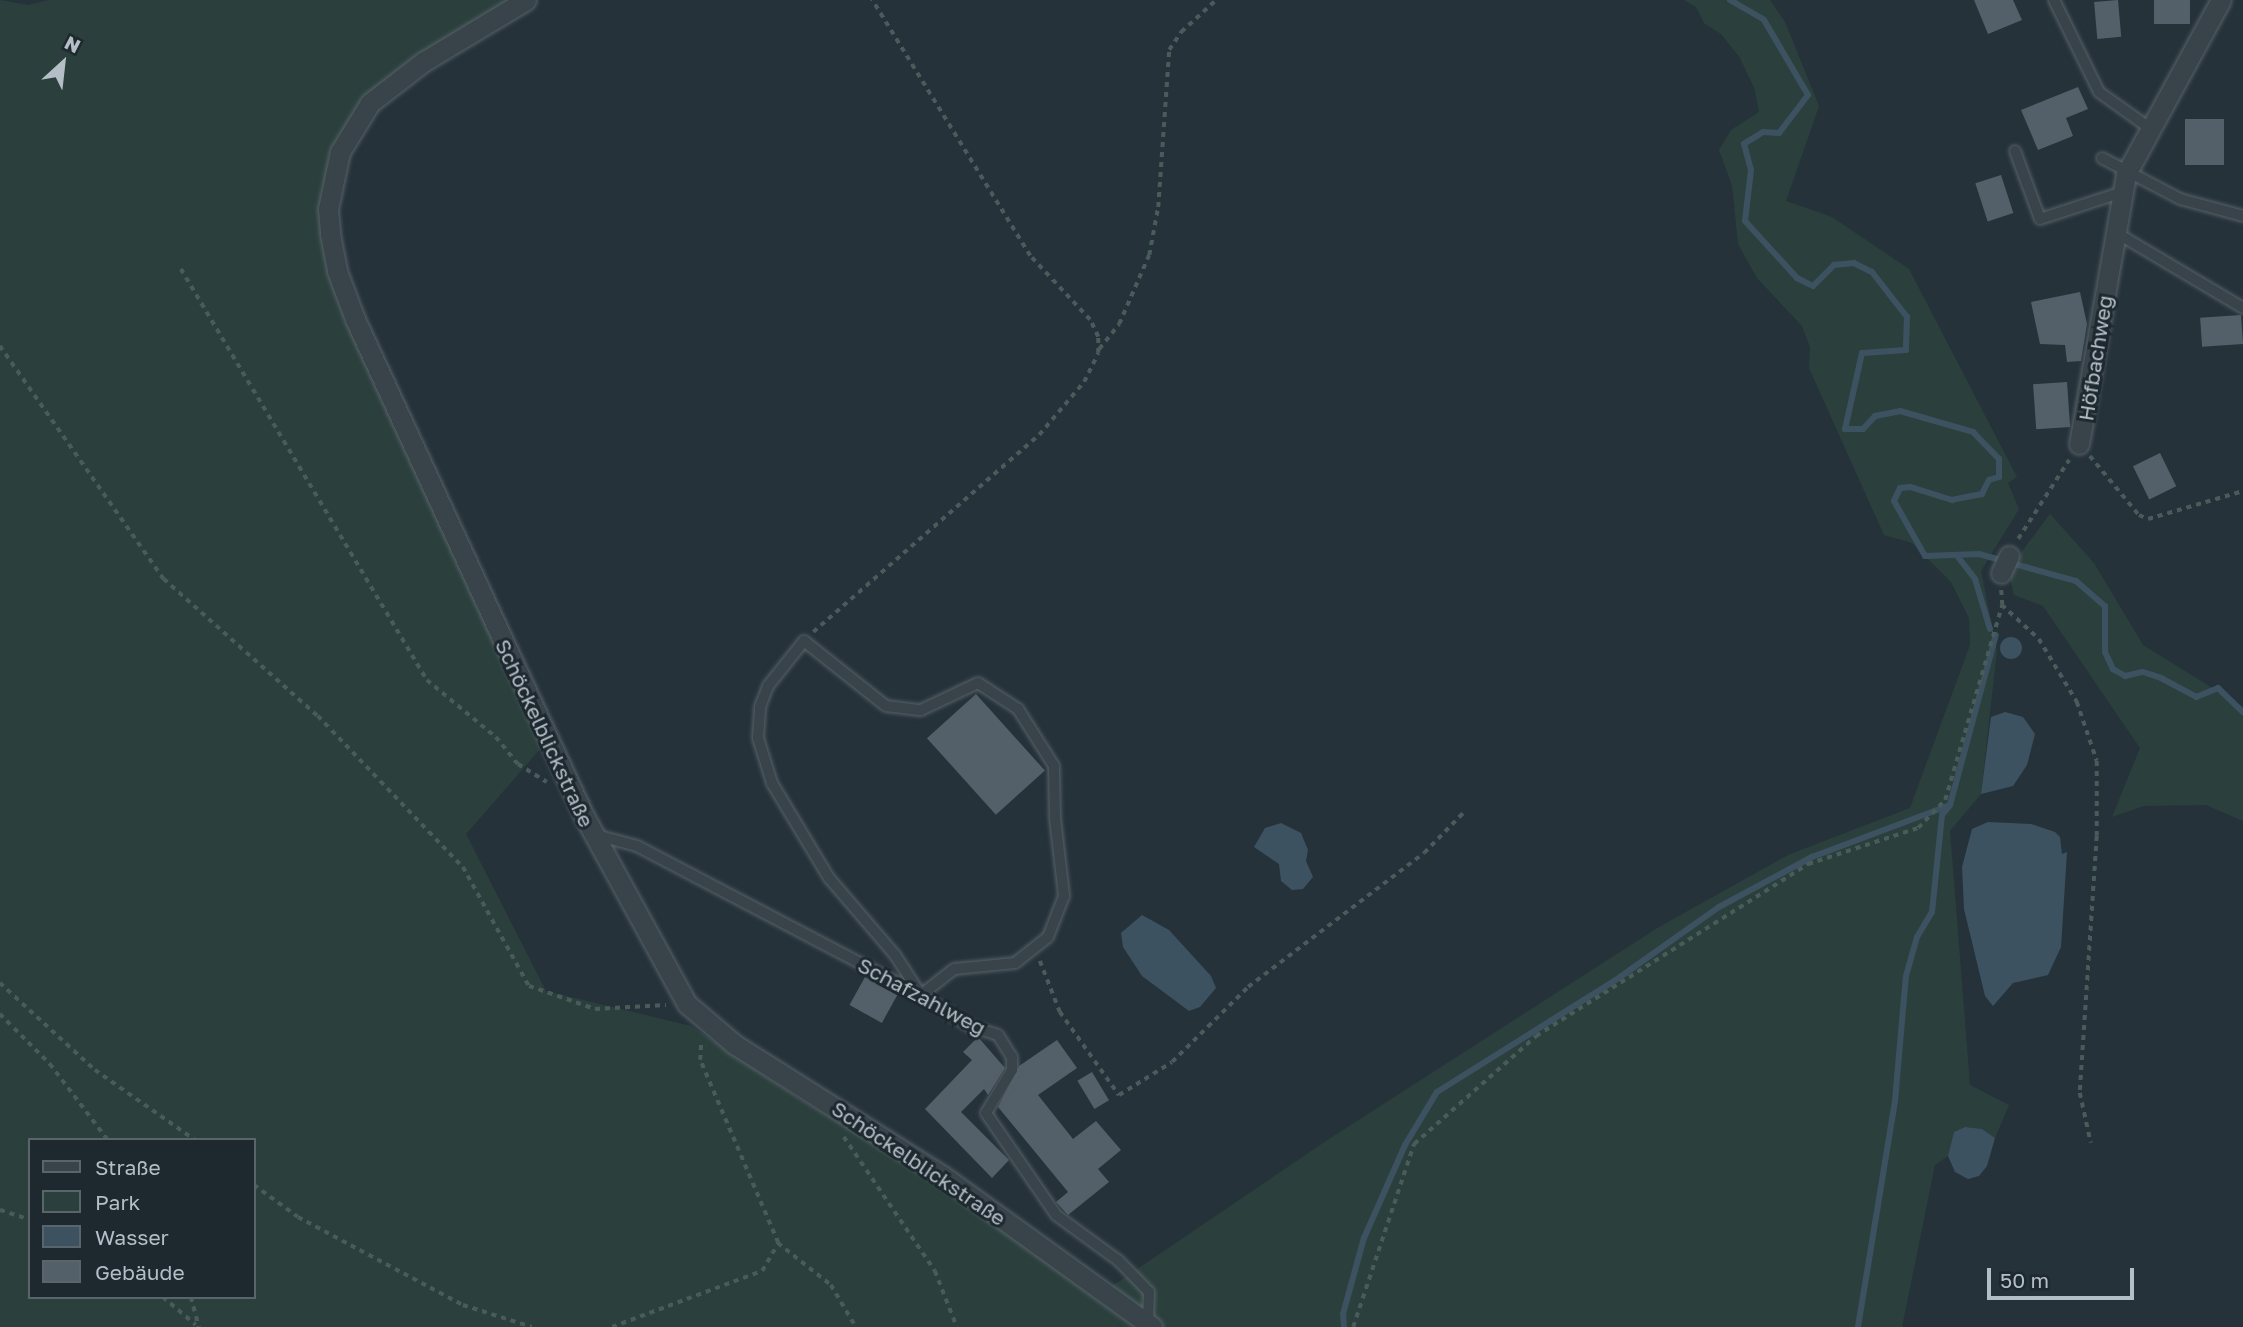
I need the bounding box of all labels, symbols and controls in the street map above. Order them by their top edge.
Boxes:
north arrow [28,28,98,98]
text: N [61,30,84,57]
street label: Höfbachweg [2073,293,2117,423]
street label: Schöckelblickstraße [490,635,600,831]
street label: Schafzahlweg [854,952,990,1040]
street label: Schöckelblickstraße [827,1095,1011,1231]
legend [28,1138,256,1299]
text: Straße [95,1154,161,1180]
text: Park [95,1189,140,1215]
text: Wasser [95,1224,169,1250]
scale bar [1991,1254,2138,1298]
text: Gebäude [95,1259,185,1285]
text: 50 m [2000,1267,2049,1293]

